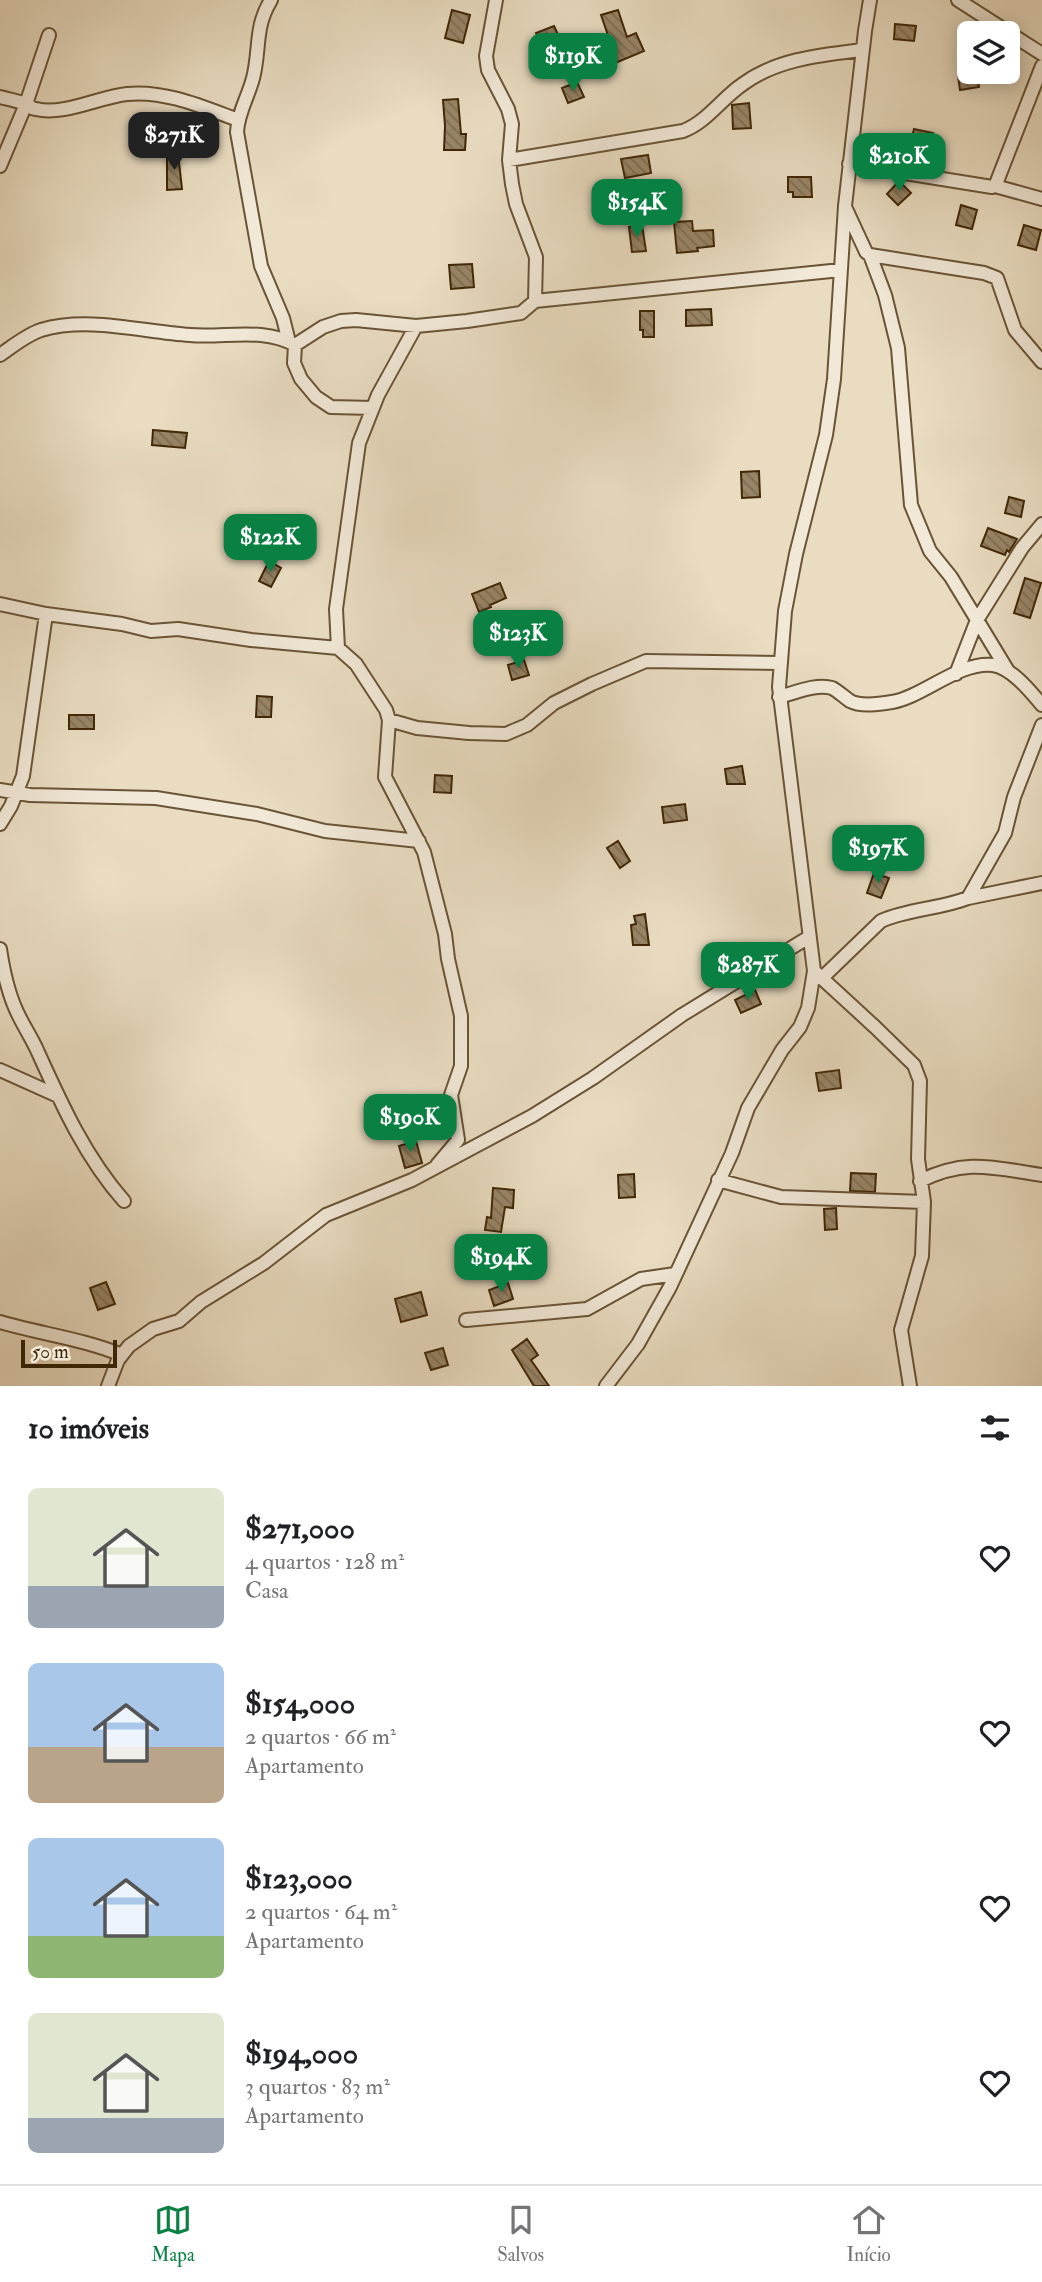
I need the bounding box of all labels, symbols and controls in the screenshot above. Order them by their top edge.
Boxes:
map controls [957,21,1020,84]
button: layers [957,21,1020,84]
pin: $119K [524,34,622,93]
text: $119K [544,41,602,70]
pin: $271K [125,113,223,172]
text: $271K [144,120,204,149]
pin: $210K [850,134,948,193]
text: $210K [869,141,929,170]
pin: $154K [588,180,686,239]
text: $154K [607,187,667,216]
pin: $122K [221,514,319,574]
text: $122K [240,522,300,551]
pin: $123K [469,610,567,670]
text: $123K [489,618,547,647]
pin: $197K [829,826,927,885]
text: $197K [848,833,908,862]
pin: $287K [699,942,797,1002]
text: $287K [717,950,779,979]
pin: $190K [361,1094,459,1154]
text: $190K [380,1102,440,1131]
pin: $194K [452,1234,550,1294]
text: $194K [470,1242,532,1271]
scale bar [21,1337,117,1369]
text: 50 m [32,1340,69,1364]
icon: filters [976,1409,1014,1447]
text: 10 imóveis [28,1410,149,1447]
text: $271,000 [245,1510,355,1547]
icon: home [84,1516,168,1600]
icon: heart [976,1539,1014,1577]
text: 4 quartos · 128 m² [245,1547,405,1576]
text: Casa [245,1576,289,1605]
text: $154,000 [245,1685,355,1722]
icon: home [84,1691,168,1775]
icon: heart [976,1714,1014,1752]
text: 2 quartos · 66 m² [245,1722,396,1751]
text: Apartamento [245,1751,364,1780]
text: $123,000 [245,1860,353,1897]
icon: home [84,1866,168,1950]
icon: heart [976,1889,1014,1927]
text: 2 quartos · 64 m² [245,1897,397,1926]
text: Apartamento [245,1926,364,1955]
text: $194,000 [245,2035,358,2072]
icon: home [84,2041,168,2125]
icon: heart [976,2064,1014,2102]
text: 3 quartos · 83 m² [245,2072,390,2101]
text: Apartamento [245,2101,364,2130]
tab: Mapa [151,2201,195,2267]
tab: Salvos [497,2201,544,2267]
tab: Início [847,2201,891,2267]

